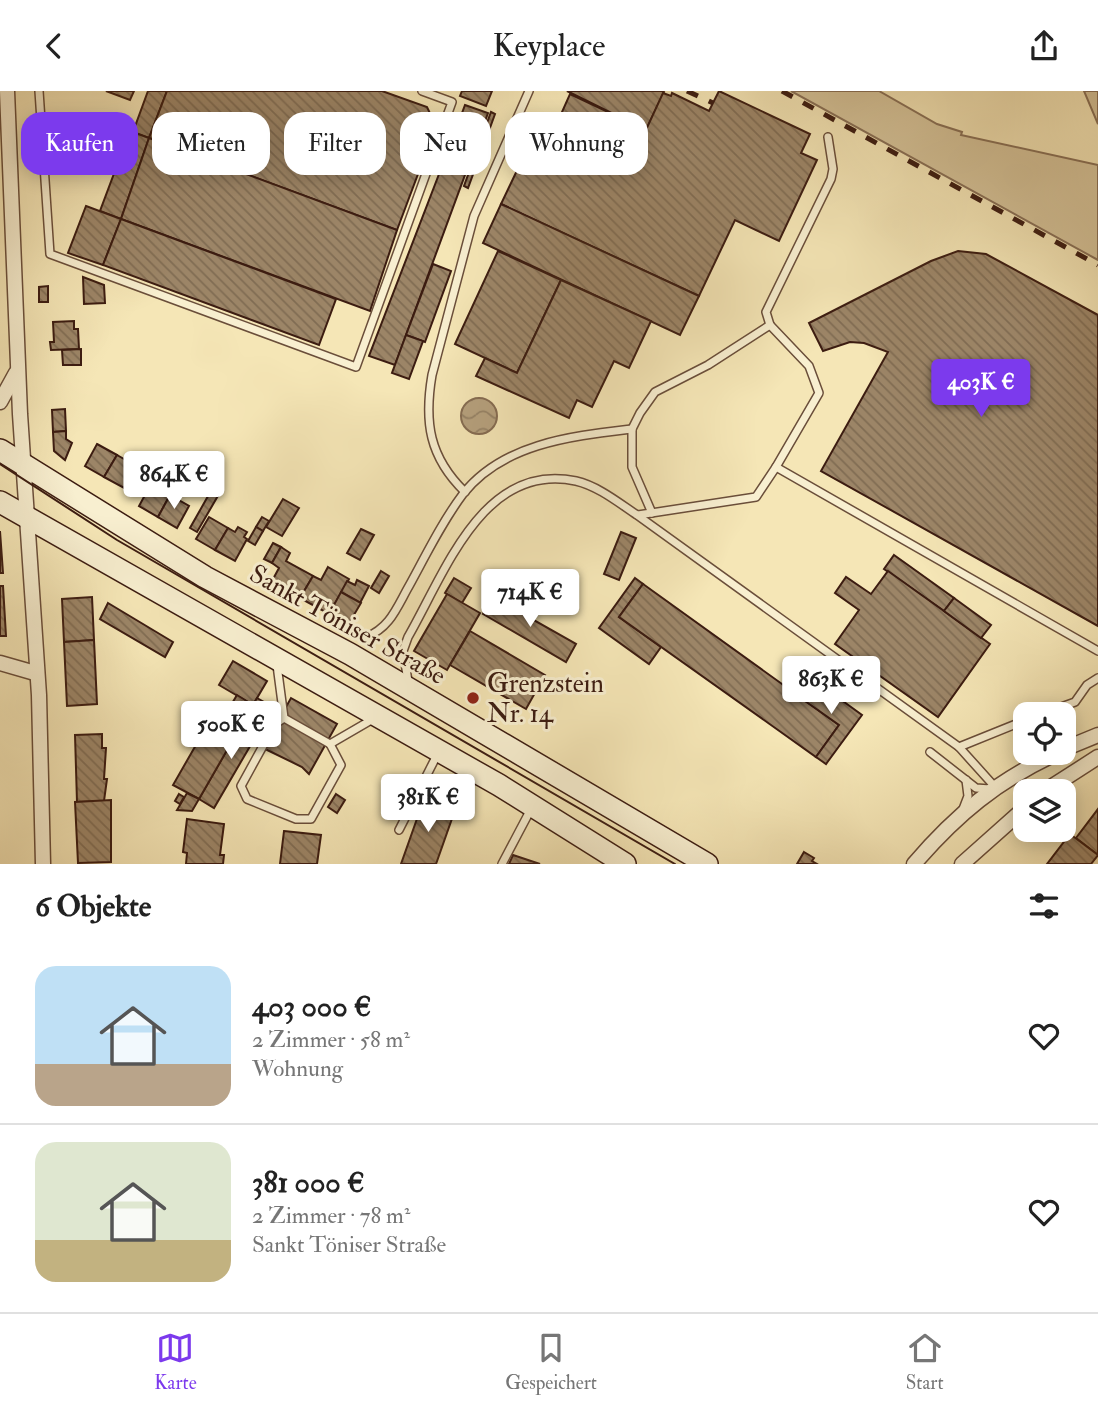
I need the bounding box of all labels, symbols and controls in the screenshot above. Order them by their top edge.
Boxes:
text: Keyplace [493,26,605,66]
icon: back [35,27,73,65]
icon: share [1025,27,1063,65]
chip: Kaufen [21,112,138,175]
chip: Mieten [152,112,270,175]
chip: Filter [284,112,386,175]
chip: Neu [400,112,491,175]
chip: Wohnung [505,112,648,175]
pin: 403K € [924,359,1038,419]
text: 403K € [947,367,1015,396]
pin: 864K € [117,451,231,511]
text: 864K € [139,459,209,488]
street label: Sankt Töniser Straße [244,558,451,692]
pin: 714K € [473,569,587,629]
text: 714K € [497,577,563,606]
pin: 863K € [774,657,888,716]
text: 863K € [798,664,864,693]
place label: Grenzstein Nr. 14 [487,668,604,730]
marker: Grenzstein Nr. 14 [465,690,481,706]
pin: 500K € [174,701,288,761]
map controls [1013,702,1076,842]
button: locate [1013,702,1076,765]
text: 500K € [197,709,265,738]
pin: 381K € [371,775,485,834]
button: layers [1013,779,1076,842]
text: 381K € [397,782,459,811]
icon: filters [1025,887,1063,925]
text: 6 Objekte [35,888,151,925]
text: 403 000 € [252,988,371,1025]
icon: home [91,994,175,1078]
icon: heart [1025,1017,1063,1055]
text: 2 Zimmer · 58 m² [252,1025,410,1054]
text: Wohnung [252,1054,343,1083]
text: 381 000 € [252,1164,365,1201]
icon: home [91,1170,175,1254]
icon: heart [1025,1193,1063,1231]
text: 2 Zimmer · 78 m² [252,1201,410,1230]
text: Sankt Töniser Straße [252,1230,446,1259]
tab: Karte [154,1329,197,1395]
tab: Gespeichert [505,1329,597,1395]
tab: Start [906,1329,944,1395]

